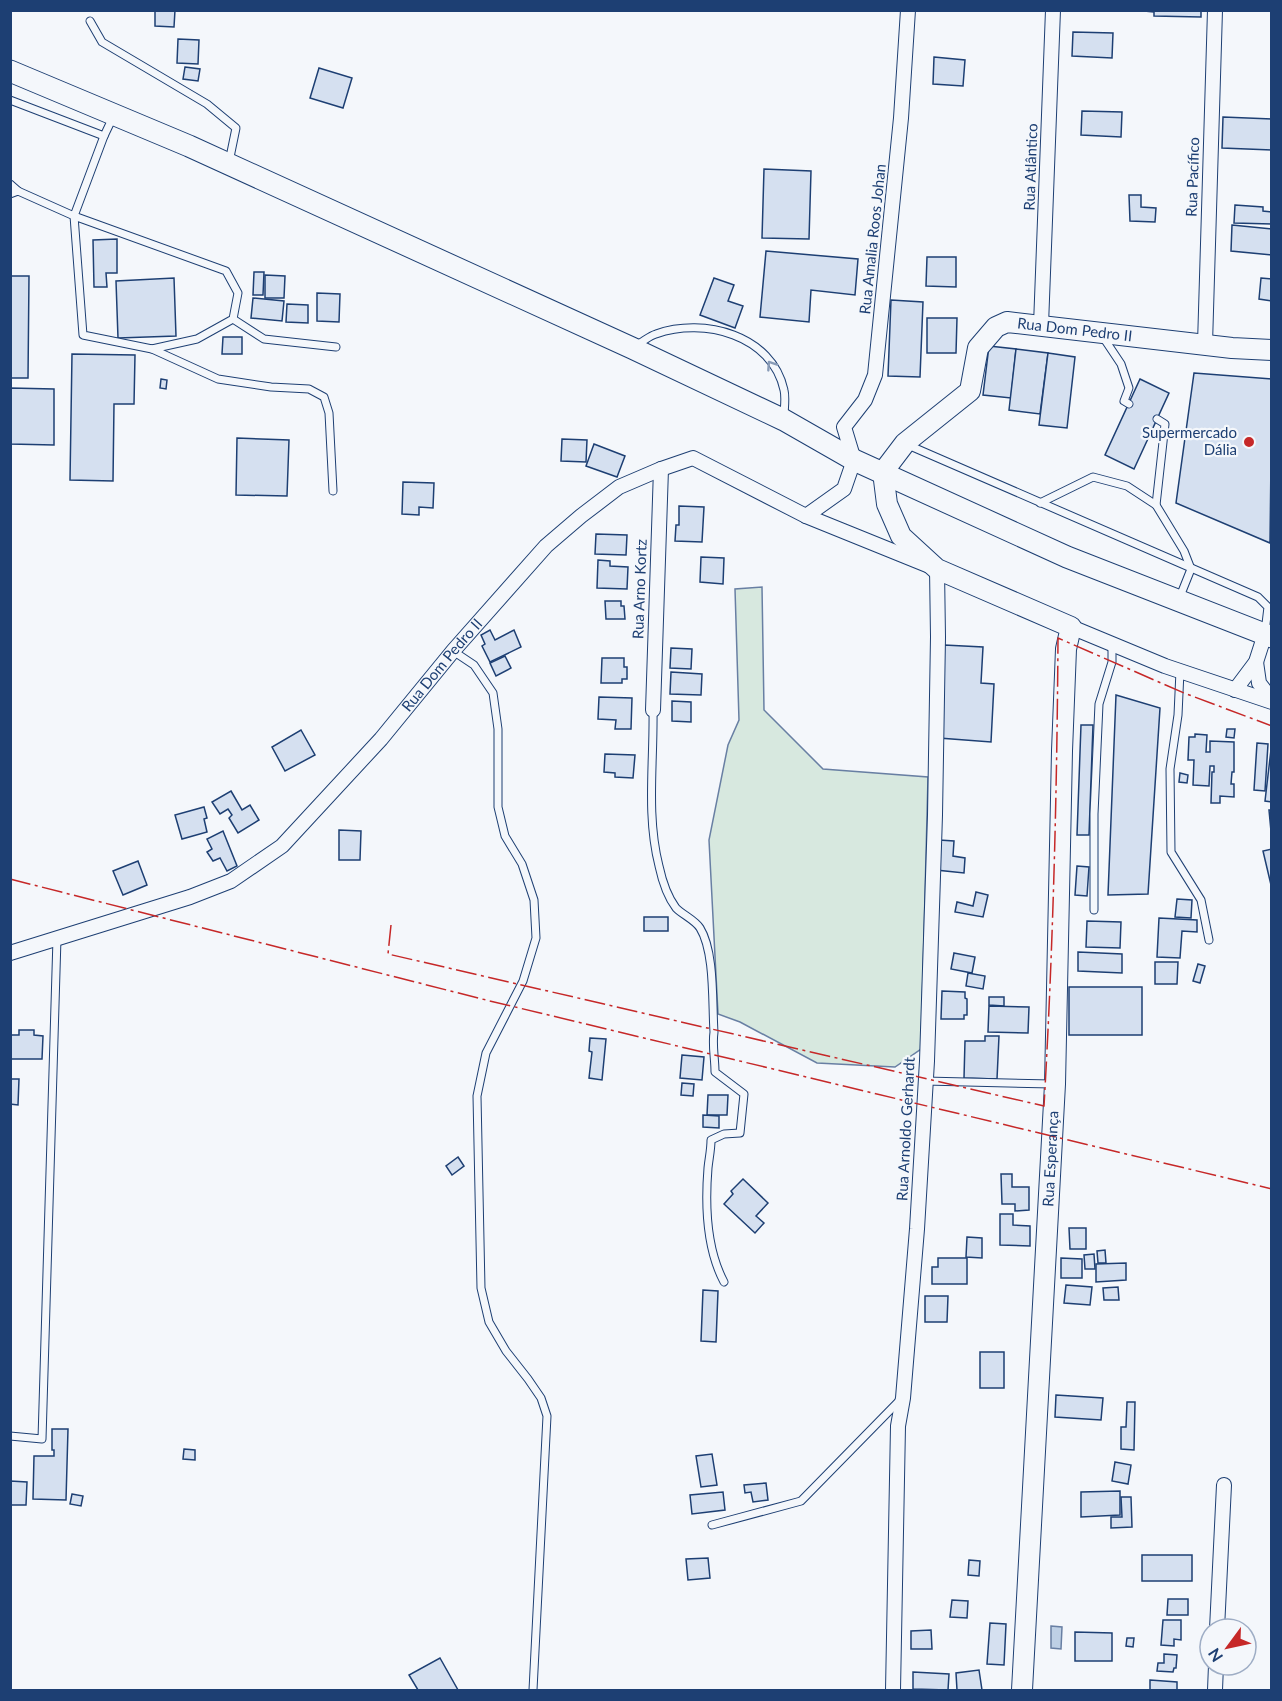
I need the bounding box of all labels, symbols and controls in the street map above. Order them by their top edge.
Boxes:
street label: Rua Atlântico [1019,123,1041,211]
street label: Rua Pacífico [1182,137,1202,217]
street label: Rua Amalia Roos Johan [855,163,889,315]
street label: Rua Dom Pedro II [1016,313,1133,344]
one-way arrow [768,360,779,371]
place label: Supermercado Dália [1142,423,1237,458]
marker: Supermercado Dália [1242,435,1256,449]
street label: Rua Arno Kortz [628,538,650,639]
street label: Rua Dom Pedro II [397,614,486,715]
street label: Rua Arnoldo Gerhardt [892,1056,918,1201]
street label: Rua Esperança [1038,1110,1062,1207]
north arrow [1198,1617,1258,1677]
text: N [1204,1645,1226,1666]

